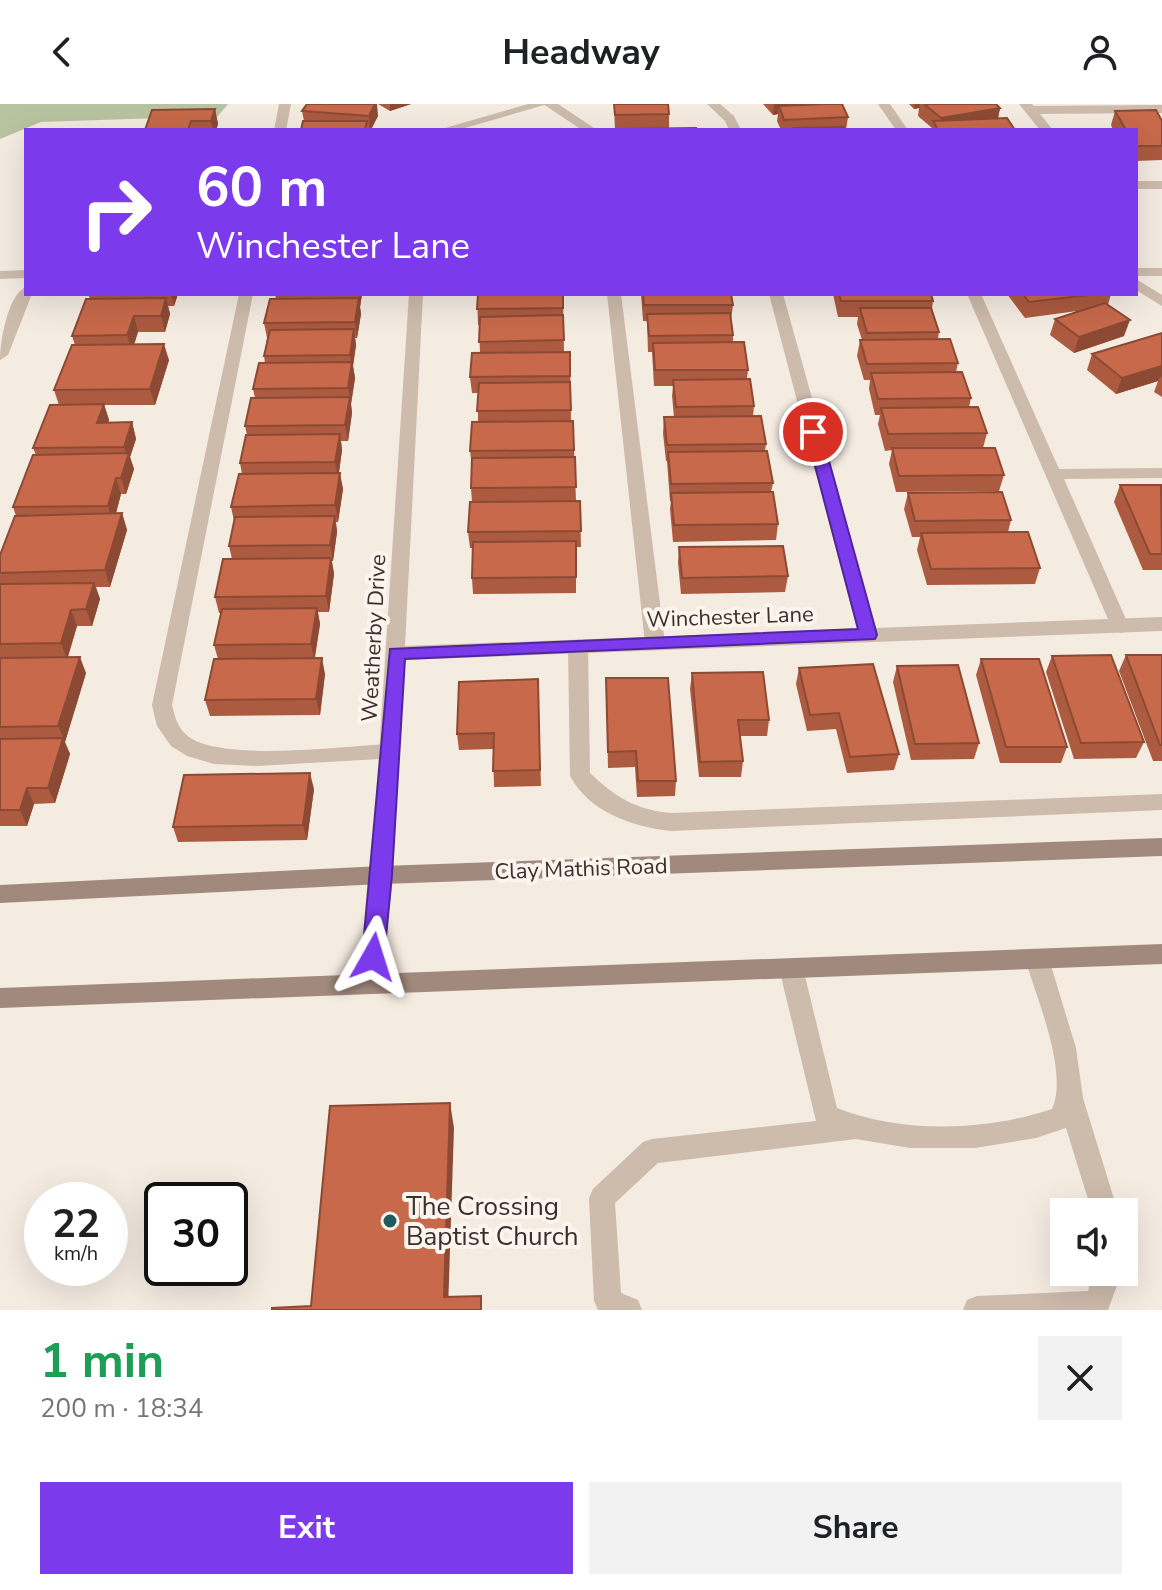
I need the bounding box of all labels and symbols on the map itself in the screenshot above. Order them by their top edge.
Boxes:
pin [779,398,847,466]
street label: Weatherby Drive [355,553,393,723]
street label: Winchester Lane [646,599,814,635]
street label: Clay Mathis Road [494,851,668,887]
position arrow [331,915,415,999]
speed limit sign: 30 [144,1182,248,1286]
place label: The Crossing Baptist Church [406,1189,578,1254]
marker: The Crossing Baptist Church [381,1212,399,1230]

